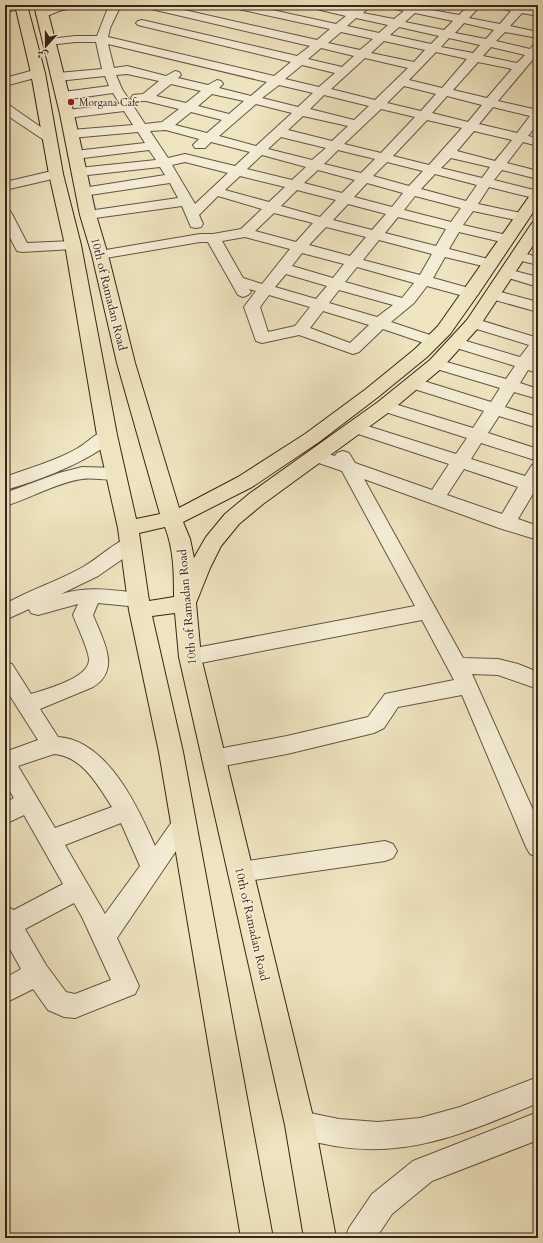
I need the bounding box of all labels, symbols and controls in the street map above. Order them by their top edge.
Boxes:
north arrow [26,26,66,66]
text: ش [35,46,50,64]
place label: Morgana Cafe [79,96,140,110]
marker: Morgana Cafe [66,97,76,107]
street label: 10th of Ramadan Road [87,236,131,353]
street label: 10th of Ramadan Road [174,548,200,666]
street label: 10th of Ramadan Road [231,866,273,983]

